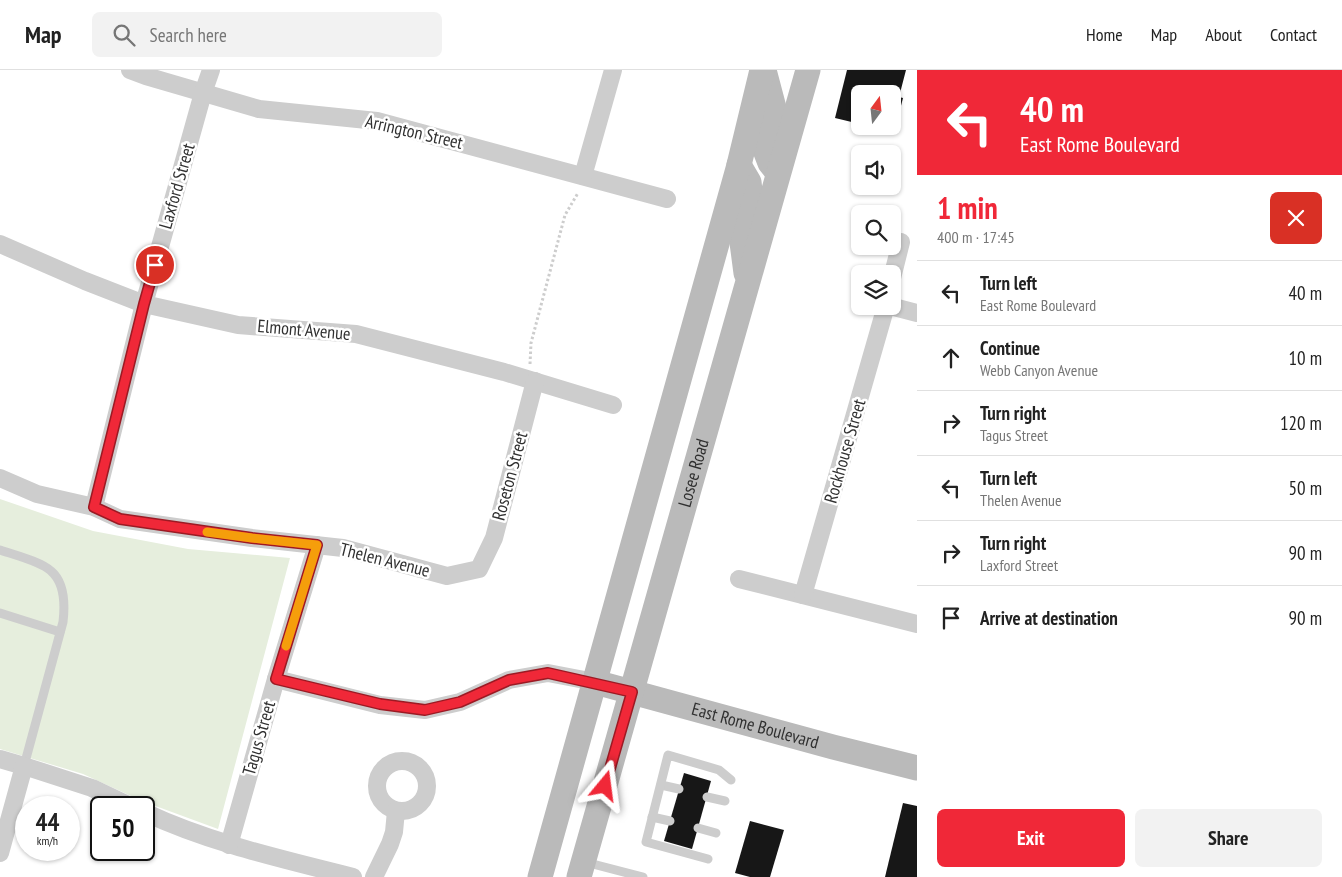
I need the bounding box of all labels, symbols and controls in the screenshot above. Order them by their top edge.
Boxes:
search box [92,12,442,57]
text: Map [25,19,62,50]
icon: search [110,21,138,49]
text: Search here [150,23,227,47]
text: Home [1086,23,1123,46]
text: Map [1151,23,1177,46]
text: About [1205,23,1242,46]
text: Contact [1270,23,1317,46]
north arrow [851,85,901,135]
map controls [851,85,901,315]
text: 40 m [1020,86,1084,132]
icon: left [937,90,1002,155]
street label: Arrington Street [363,109,465,154]
text: East Rome Boulevard [1020,130,1180,158]
street label: Laxford Street [153,140,200,231]
button: sound [851,145,901,195]
text: 1 min [937,188,998,227]
button: close [1270,192,1322,244]
button: search [851,205,901,255]
text: 400 m · 17:45 [937,227,1015,247]
pin [134,244,176,286]
icon: arrive [141,251,169,279]
button: layers [851,265,901,315]
text: Turn left [980,271,1037,295]
icon: left [937,279,965,307]
text: 40 m [1289,281,1322,305]
text: East Rome Boulevard [980,295,1096,315]
street label: Elmont Avenue [257,314,351,345]
text: Continue [980,336,1040,360]
icon: ahead [937,344,965,372]
text: 10 m [1289,346,1322,370]
text: Webb Canyon Avenue [980,360,1098,380]
street label: Rockhouse Street [819,396,870,506]
text: Turn right [980,401,1046,425]
icon: right [937,409,965,437]
text: 120 m [1280,411,1322,435]
text: Tagus Street [980,425,1048,445]
street label: Roseton Street [487,429,532,523]
street label: Losee Road [673,436,714,510]
text: Turn left [980,466,1037,490]
icon: left [937,474,965,502]
text: 50 m [1289,476,1322,500]
text: Thelen Avenue [980,490,1062,510]
text: Turn right [980,531,1046,555]
street label: Thelen Avenue [338,537,432,582]
icon: right [937,539,965,567]
text: 90 m [1289,541,1322,565]
text: Laxford Street [980,555,1058,575]
icon: arrive [937,604,965,632]
text: Arrive at destination [980,606,1118,630]
text: 90 m [1289,606,1322,630]
street label: East Rome Boulevard [689,697,821,754]
street label: Tagus Street [237,698,280,778]
position arrow [578,759,630,811]
speed limit sign: 50 [90,796,155,861]
text: 44 [36,806,59,838]
button: Exit [937,809,1125,867]
button: Share [1135,809,1322,867]
text: km/h [37,833,58,848]

